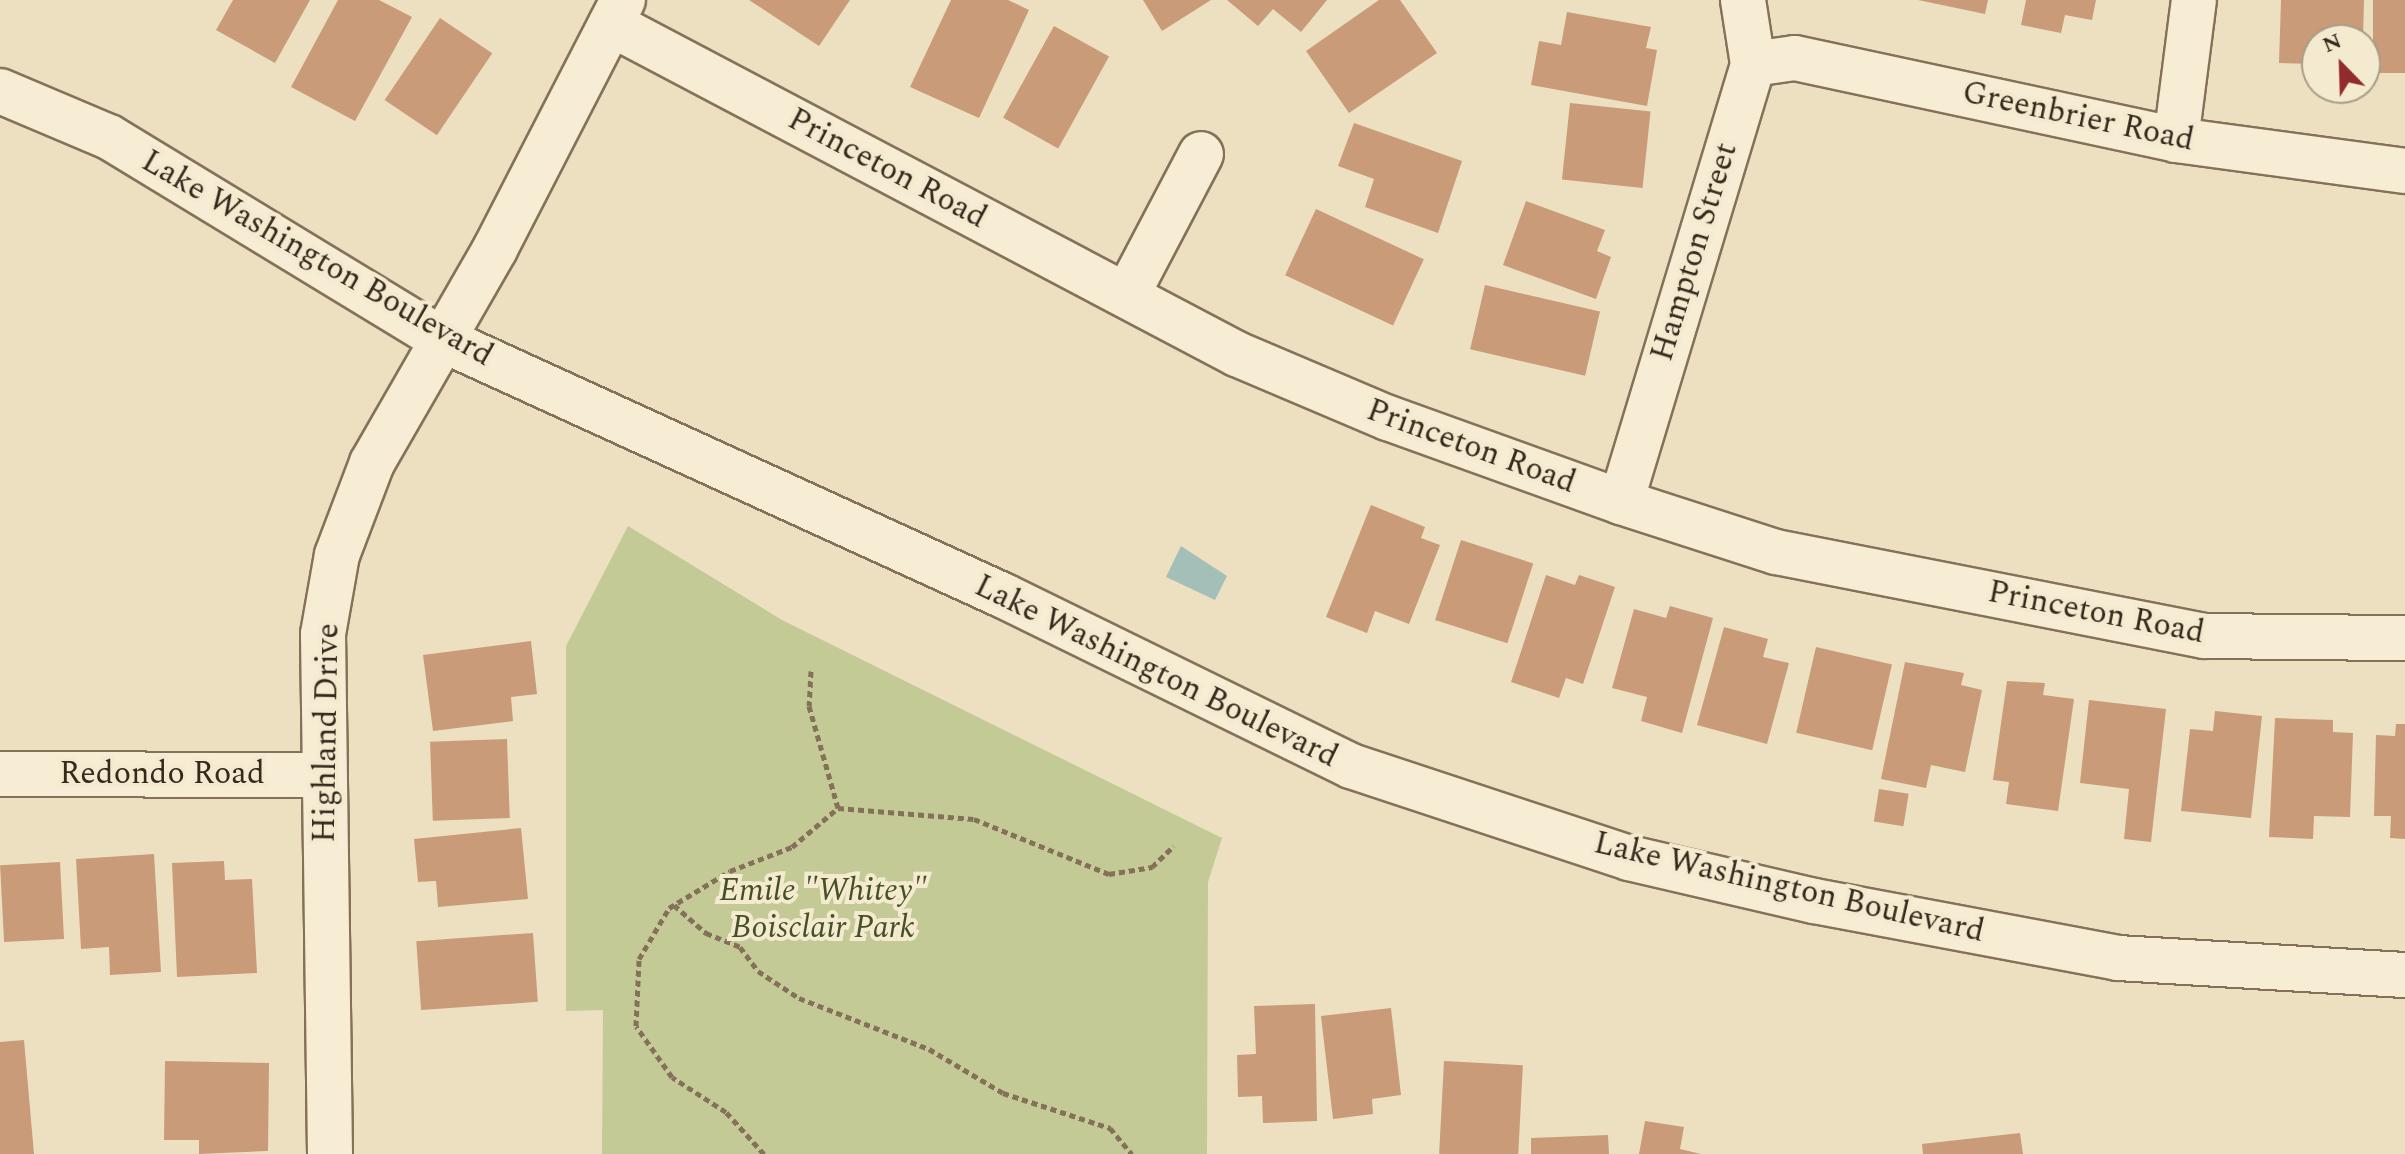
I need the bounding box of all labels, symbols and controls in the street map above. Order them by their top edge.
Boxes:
north arrow [2301,24,2381,104]
text: N [2317,25,2347,62]
street label: Greenbrier Road [1959,74,2197,160]
street label: Princeton Road [781,100,993,238]
street label: Hampton Street [1644,138,1746,366]
street label: Lake Washington Boulevard [134,143,500,375]
street label: Princeton Road [1361,391,1581,503]
street label: Lake Washington Boulevard [968,567,1344,777]
street label: Princeton Road [1985,573,2207,653]
street label: Highland Drive [306,623,348,843]
street label: Redondo Road [59,755,265,793]
street label: Lake Washington Boulevard [1590,824,1988,952]
park label: Emile "Whitey" Boisclair Park [719,873,927,948]

